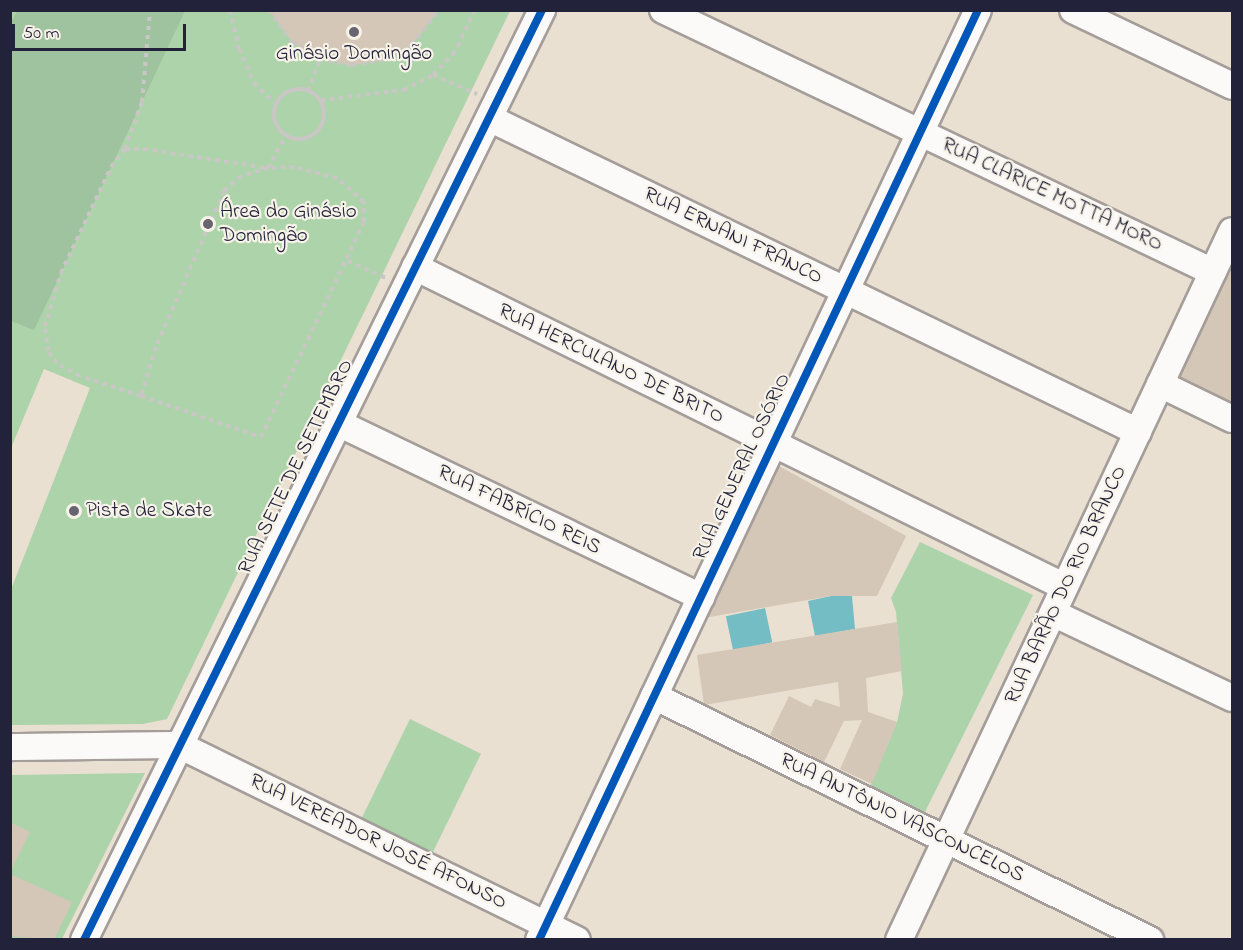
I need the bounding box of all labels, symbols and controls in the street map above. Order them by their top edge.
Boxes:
scale bar [15,12,189,50]
text: 50 m [23,21,60,47]
marker: Ginásio Domingão [347,25,361,39]
place label: Ginásio Domingão [276,41,432,67]
street label: RUA CLARICE MOTTA MORO [937,133,1167,257]
street label: RUA ERNANI FRANCO [639,182,827,290]
place label: Área do Ginásio Domingão [220,199,357,249]
marker: Área do Ginásio Domingão [201,217,215,231]
street label: RUA HERCULANO DE BRITO [494,298,728,430]
street label: RUA SETE DE SETEMBRO [233,355,359,579]
street label: RUA GENERAL OSÓRIO [688,369,796,565]
street label: RUA FABRÍCIO REIS [433,460,605,560]
street label: RUA BARÃO DO RIO BRANCO [1000,462,1132,708]
place label: Pista de Skate [86,498,212,524]
marker: Pista de Skate [67,504,81,518]
street label: RUA ANTÔNIO VASCONCELOS [776,748,1028,888]
street label: RUA VEREADOR JOSÉ AFONSO [245,769,511,915]

